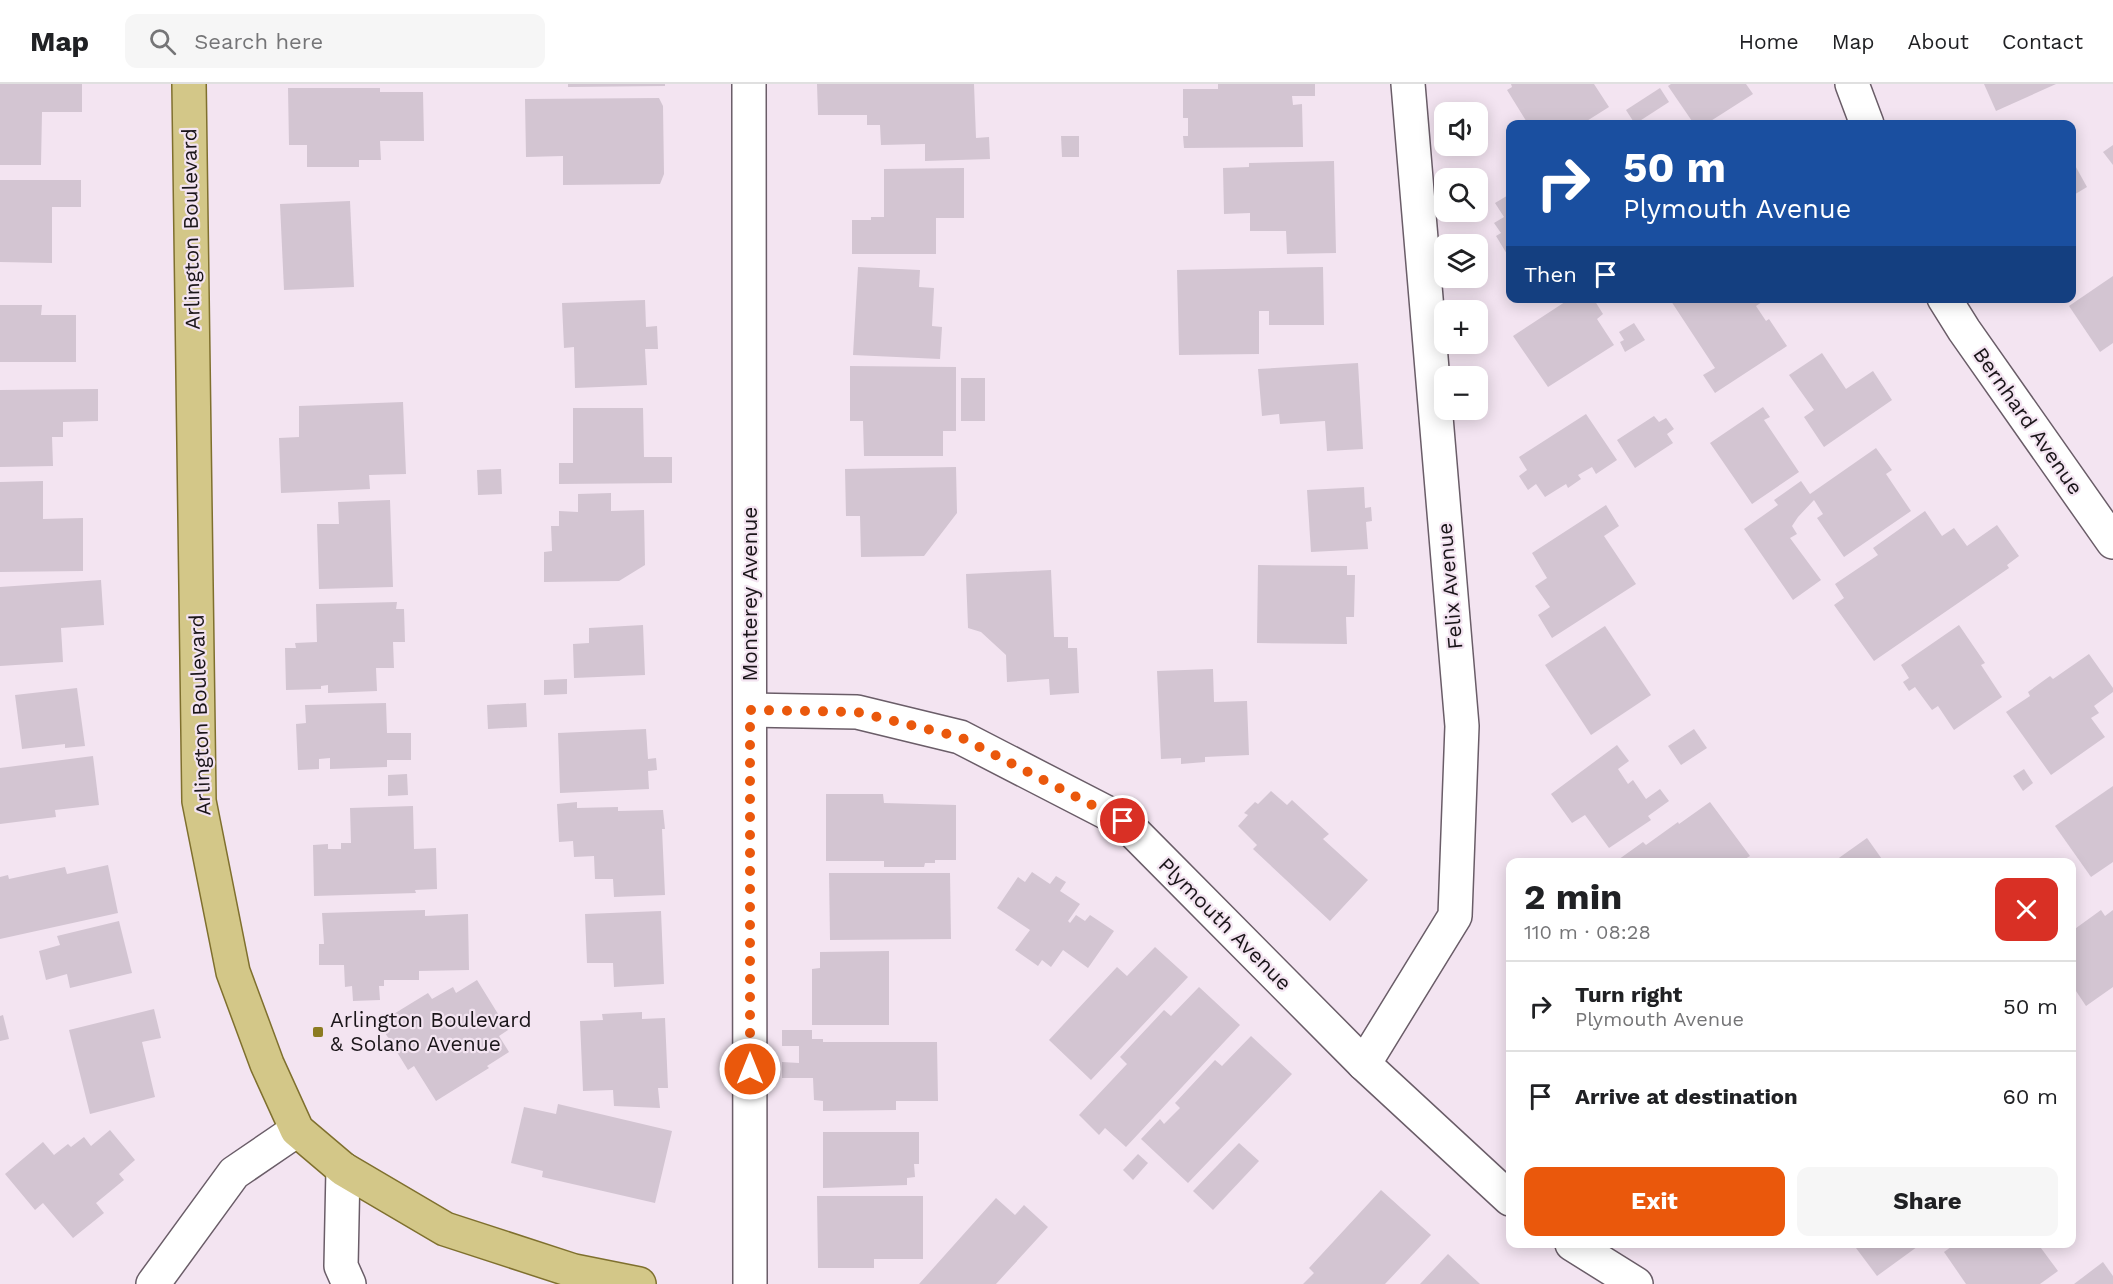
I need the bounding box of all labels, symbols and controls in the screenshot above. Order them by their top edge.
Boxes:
search box [125,14,545,68]
text: Map [30,25,89,58]
icon: search [146,25,179,58]
text: Search here [194,29,323,54]
text: Home [1739,29,1799,54]
text: Map [1832,29,1875,54]
text: About [1908,29,1969,54]
text: Contact [2002,29,2083,54]
map controls [1434,102,1488,420]
button: sound [1434,102,1488,156]
street label: Arlington Boulevard [176,128,205,330]
text: 50 m [1623,143,1726,192]
icon: right [1524,144,1602,222]
button: search [1434,168,1488,222]
text: Plymouth Avenue [1623,193,1851,225]
button: layers [1434,234,1488,288]
icon: arrive [1589,258,1622,291]
text: Then [1524,262,1577,287]
button: + [1434,300,1488,354]
street label: Bernhard Avenue [1968,342,2089,499]
button: − [1434,366,1488,420]
street label: Monterey Avenue [737,507,762,681]
street label: Felix Avenue [1432,522,1467,650]
street label: Arlington Boulevard [183,614,216,816]
pin [1097,795,1148,846]
icon: arrive [1106,804,1139,837]
street label: Plymouth Avenue [1154,852,1297,995]
text: 2 min [1524,876,1622,918]
button: close [1995,878,2058,941]
text: 110 m · 08:28 [1524,920,1651,944]
text: Turn right [1575,982,1682,1007]
icon: right [1524,990,1557,1023]
text: 50 m [2003,994,2058,1019]
place label: Arlington Boulevard & Solano Avenue [330,1007,532,1056]
text: Plymouth Avenue [1575,1007,1744,1031]
marker: Arlington Boulevard & Solano Avenue [311,1025,325,1039]
position arrow [718,1037,782,1101]
icon: arrive [1524,1080,1557,1113]
text: Arrive at destination [1575,1084,1798,1109]
text: 60 m [2002,1084,2058,1109]
button: Exit [1524,1167,1785,1236]
button: Share [1797,1167,2058,1236]

